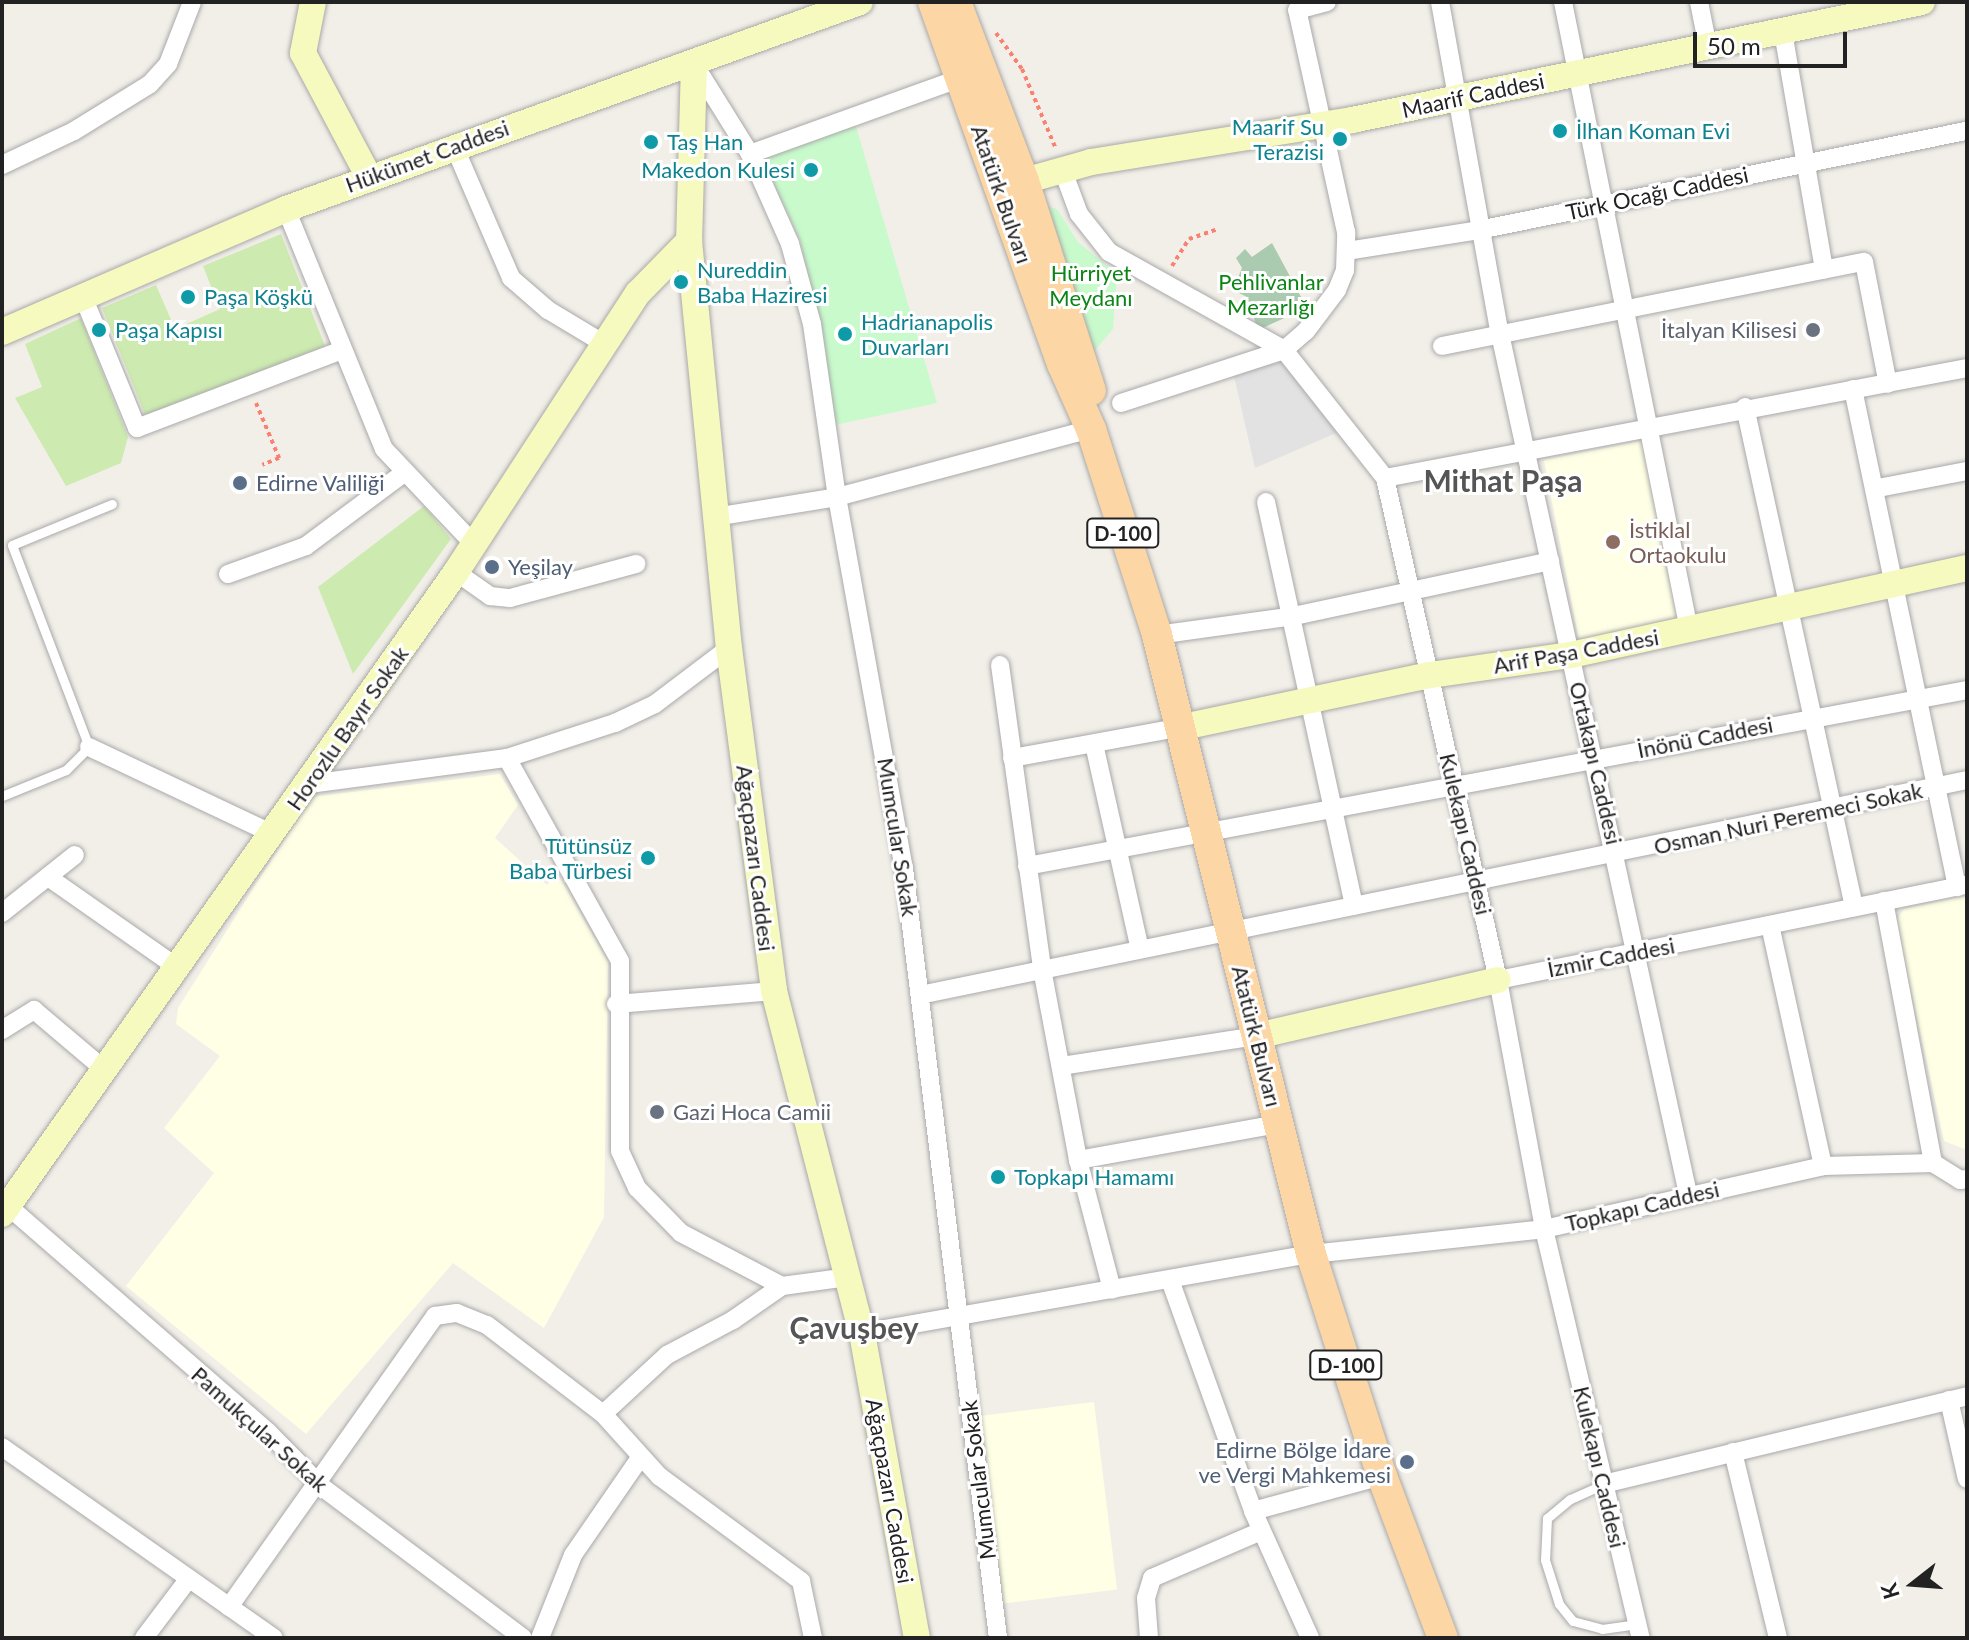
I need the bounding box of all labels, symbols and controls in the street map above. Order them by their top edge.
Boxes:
scale bar [1697,16,1851,66]
text: 50 m [1707,31,1761,60]
street label: Maarif Caddesi [1399,67,1547,123]
place label: Maarif Su Terazisi [1231,113,1324,164]
street label: Hükümet Caddesi [342,114,512,198]
place label: İlhan Koman Evi [1576,118,1730,144]
street label: Atatürk Bulvarı [966,121,1038,267]
marker: İlhan Koman Evi [1551,122,1569,140]
place label: Taş Han [667,129,743,155]
marker: Maarif Su Terazisi [1331,130,1349,148]
marker: Taş Han [642,133,660,151]
place label: Makedon Kulesi [641,157,795,183]
marker: Makedon Kulesi [802,161,820,179]
street label: Türk Ocağı Caddesi [1563,161,1751,225]
place label: Nureddin Baba Haziresi [697,256,827,308]
park label: Hürriyet Meydanı [1049,259,1133,310]
park label: Pehlivanlar Mezarlığı [1218,268,1324,320]
marker: Nureddin Baba Haziresi [672,273,690,291]
place label: Paşa Köşkü [204,284,313,310]
marker: Paşa Köşkü [179,288,197,306]
place label: Hadrianapolis Duvarları [861,308,993,360]
place label: Paşa Kapısı [115,317,223,343]
place label: İtalyan Kilisesi [1661,317,1797,343]
marker: Paşa Kapısı [90,321,108,339]
marker: İtalyan Kilisesi [1804,321,1822,339]
marker: Hadrianapolis Duvarları [836,325,854,343]
district label: Mithat Paşa [1423,462,1583,498]
place label: Edirne Valiliği [256,470,385,496]
marker: Edirne Valiliği [231,474,249,492]
place label: İstiklal Ortaokulu [1629,516,1727,568]
road number: D-100 [1085,517,1161,549]
marker: İstiklal Ortaokulu [1604,533,1622,551]
place label: Yeşilay [508,554,573,580]
marker: Yeşilay [483,558,501,576]
street label: Arif Paşa Caddesi [1491,623,1661,679]
street label: Horozlu Bayır Sokak [280,641,414,815]
street label: Ortakapı Caddesi [1564,679,1628,847]
street label: İnönü Caddesi [1635,711,1775,763]
street label: Kulekapı Caddesi [1435,751,1497,917]
street label: Mumcular Sokak [872,756,924,918]
street label: Ağaçpazarı Caddesi [731,763,781,953]
street label: Osman Nuri Peremeci Sokak [1651,777,1925,859]
place label: Tütünsüz Baba Türbesi [508,832,632,884]
marker: Tütünsüz Baba Türbesi [639,849,657,867]
street label: İzmir Caddesi [1545,932,1677,982]
street label: Atatürk Bulvarı [1227,963,1287,1109]
place label: Gazi Hoca Camii [673,1099,831,1125]
marker: Gazi Hoca Camii [648,1103,666,1121]
place label: Topkapı Hamamı [1014,1164,1174,1190]
marker: Topkapı Hamamı [989,1168,1007,1186]
street label: Topkapı Caddesi [1562,1175,1722,1237]
district label: Çavuşbey [789,1309,919,1345]
road number: D-100 [1308,1349,1384,1381]
street label: Pamukçular Sokak [186,1361,334,1497]
street label: Kulekapı Caddesi [1569,1384,1631,1550]
street label: Ağaçpazarı Caddesi [861,1396,919,1586]
street label: Mumcular Sokak [955,1399,1001,1561]
place label: Edirne Bölge İdare ve Vergi Mahkemesi [1198,1436,1391,1488]
marker: Edirne Bölge İdare ve Vergi Mahkemesi [1398,1453,1416,1471]
north arrow [1873,1544,1953,1624]
text: K [1874,1580,1905,1602]

